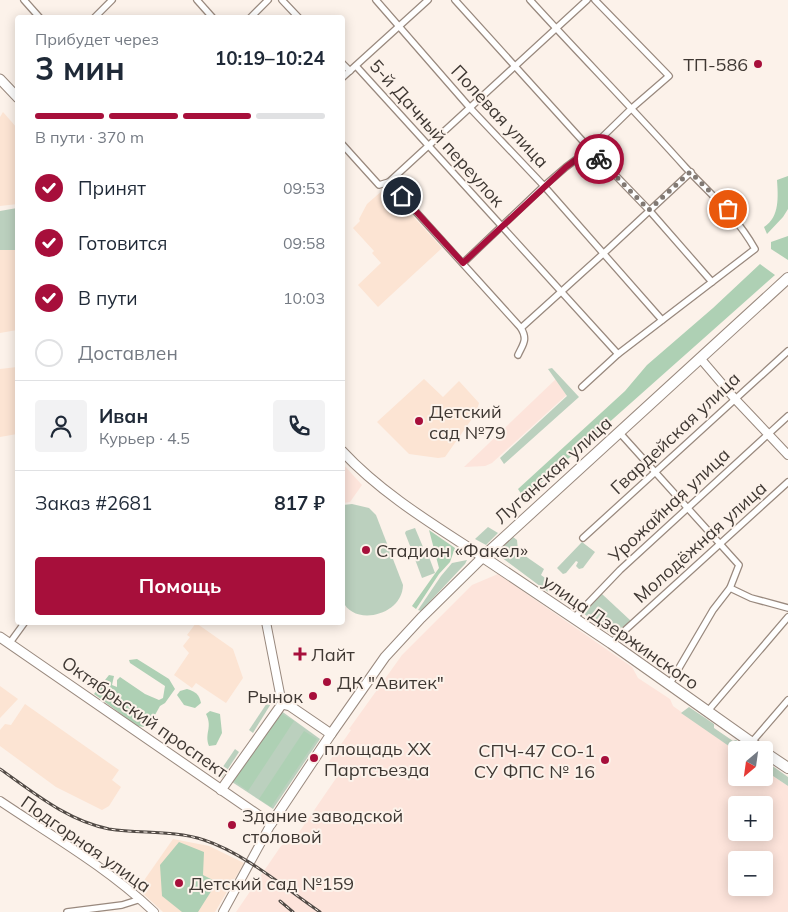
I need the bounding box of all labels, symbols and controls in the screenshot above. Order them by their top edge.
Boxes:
text: Прибудет через [35,29,159,49]
text: 10:19–10:24 [215,46,325,70]
text: 3 мин [35,48,125,88]
place label: ТП-586 [683,53,748,76]
street label: 5-й Дачный переулок [365,55,509,212]
marker: ТП-586 [752,58,764,70]
street label: Полевая улица [446,60,554,172]
text: В пути · 370 m [35,127,144,147]
courier [574,134,624,184]
icon: bike [585,145,613,173]
icon: check [35,174,63,202]
pin [381,175,423,217]
text: Принят [78,176,146,200]
text: 09:53 [283,178,325,198]
icon: home [388,182,416,210]
pin [707,188,749,230]
icon: bag [714,195,742,223]
icon: check [35,229,63,257]
text: Готовится [78,231,168,255]
text: 09:58 [283,233,325,253]
icon: check [35,284,63,312]
text: В пути [78,286,137,310]
text: 10:03 [283,288,325,308]
text: Доставлен [78,341,178,365]
street label: Гвардейская улица [605,367,745,499]
button: person [35,400,87,452]
button: phone [273,400,325,452]
place label: Детский сад №79 [429,400,506,444]
text: Иван [99,404,148,428]
street label: Луганская улица [490,411,616,529]
marker: Детский сад №79 [413,415,425,427]
text: Курьер · 4.5 [99,428,190,448]
street label: Урожайная улица [603,443,734,568]
street label: Молодёжная улица [629,476,771,608]
text: Заказ #2681 [35,491,152,515]
text: 817 ₽ [274,491,325,515]
place label: Стадион «Факел» [376,539,528,562]
marker: Стадион «Факел» [360,544,372,556]
button: Помощь [35,557,325,615]
street label: улица Дзержинского [538,569,704,695]
place label: Лайт [311,643,355,666]
marker: Лайт [293,647,307,661]
street label: Октябрьский проспект [57,651,233,784]
place label: ДК "Авитек" [337,671,444,694]
marker: ДК "Авитек" [321,676,333,688]
place label: Рынок [247,685,303,708]
marker: Рынок [307,690,319,702]
place label: площадь XX Партсъезда [324,737,431,781]
place label: СПЧ-47 СО-1 СУ ФПС № 16 [474,739,595,783]
north arrow [728,741,772,786]
map controls [728,741,773,896]
marker: площадь XX Партсъезда [308,752,320,764]
marker: СПЧ-47 СО-1 СУ ФПС № 16 [599,754,611,766]
street label: Подгорная улица [17,791,155,897]
button: + [728,796,773,841]
place label: Здание заводской столовой [242,804,403,848]
marker: Здание заводской столовой [226,819,238,831]
button: − [728,851,773,896]
place label: Детский сад №159 [189,872,354,895]
marker: Детский сад №159 [173,877,185,889]

